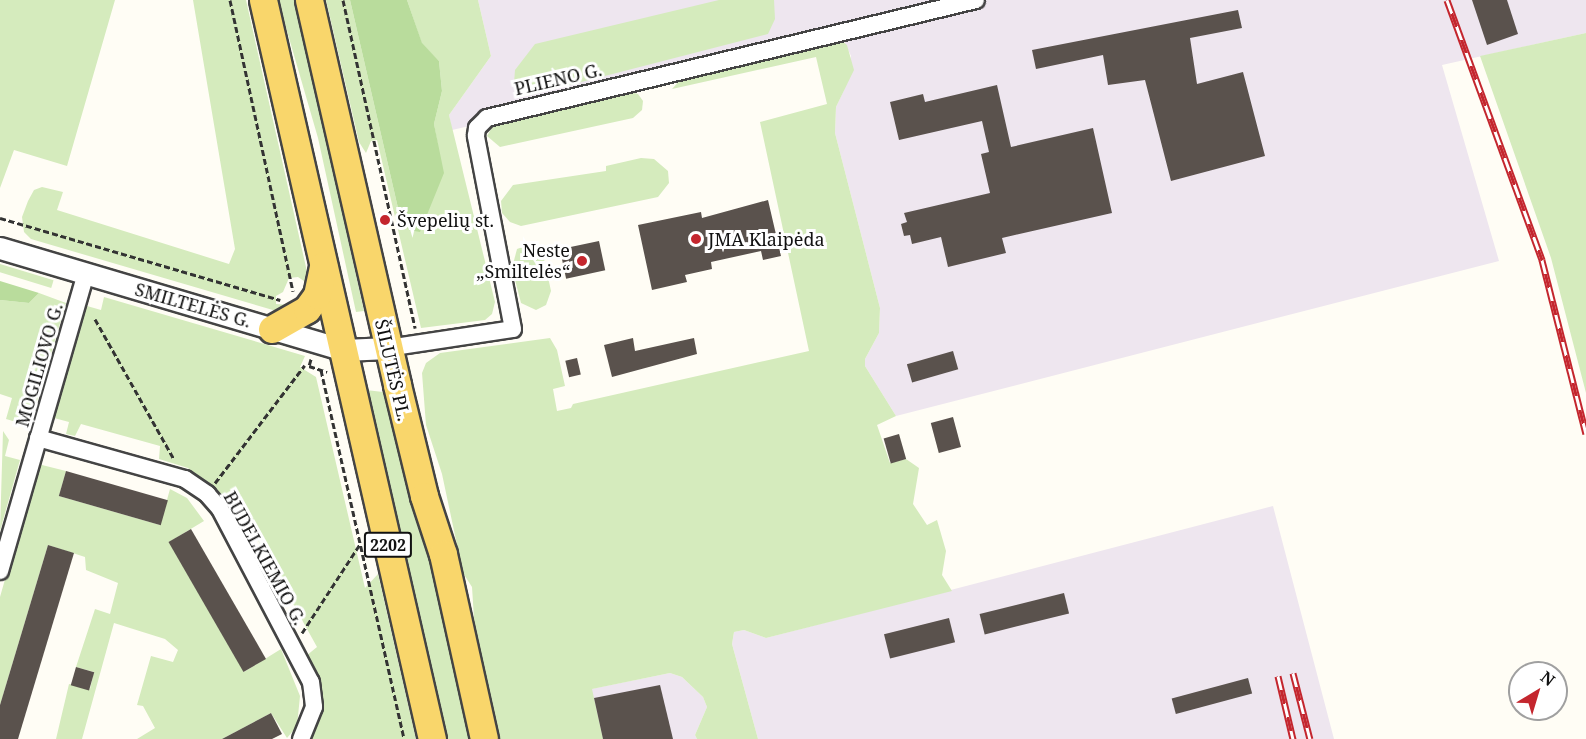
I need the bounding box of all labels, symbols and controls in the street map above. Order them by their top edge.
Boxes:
street label: PLIENO G. [512,58,604,100]
place label: Švepelių st. [397,209,494,231]
marker: Švepelių st. [378,213,392,227]
place label: JMA Klaipėda [708,228,825,250]
marker: JMA Klaipėda [689,232,703,246]
place label: Neste „Smiltelės“ [476,240,570,282]
marker: Neste „Smiltelės“ [575,254,589,268]
street label: SMILTELĖS G. [132,278,254,332]
street label: MOGILIOVO G. [11,301,67,429]
street label: ŠILUTĖS PL. [371,317,415,423]
street label: BUDELKIEMIO G. [219,487,311,629]
road number: 2202 [362,532,414,558]
north arrow [1508,661,1568,721]
text: N [1536,666,1560,691]

